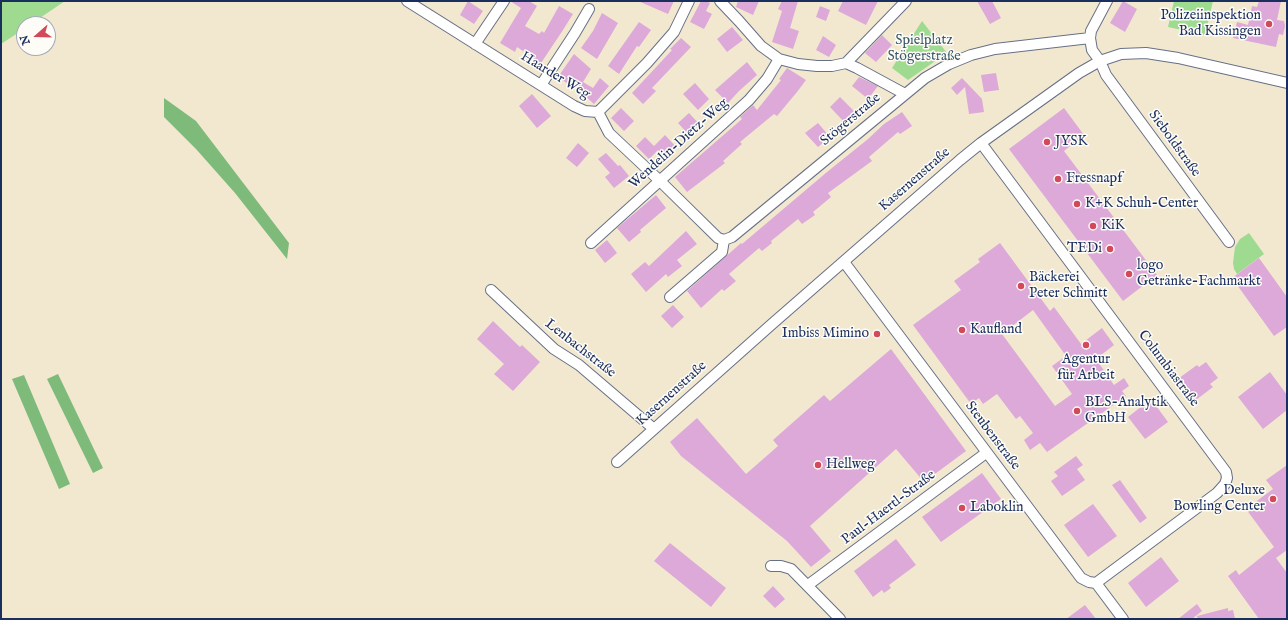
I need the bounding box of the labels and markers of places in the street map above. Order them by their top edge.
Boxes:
place label: Polizeiinspektion Bad Kissingen [1160,8,1261,40]
marker: Polizeiinspektion Bad Kissingen [1264,19,1274,29]
place label: JYSK [1055,134,1088,150]
marker: JYSK [1042,137,1052,147]
place label: Fressnapf [1066,171,1122,187]
marker: Fressnapf [1053,174,1063,184]
place label: K+K Schuh-Center [1085,196,1198,212]
marker: K+K Schuh-Center [1072,199,1082,209]
place label: KiK [1101,218,1125,234]
marker: KiK [1088,221,1098,231]
place label: TEDi [1067,241,1102,257]
marker: TEDi [1105,244,1115,254]
place label: logo Getränke-Fachmarkt [1137,258,1261,290]
marker: logo Getränke-Fachmarkt [1124,269,1134,279]
place label: Bäckerei Peter Schmitt [1029,270,1108,302]
marker: Bäckerei Peter Schmitt [1016,281,1026,291]
place label: Kaufland [970,322,1022,338]
marker: Kaufland [957,325,967,335]
place label: Imbiss Mimino [782,326,869,342]
marker: Imbiss Mimino [872,329,882,339]
marker: Agentur für Arbeit [1081,340,1091,350]
place label: Agentur für Arbeit [1057,352,1115,384]
place label: BLS-Analytik GmbH [1085,395,1167,428]
marker: BLS-Analytik GmbH [1072,406,1082,416]
place label: Hellweg [826,457,875,473]
marker: Hellweg [813,460,823,470]
place label: Deluxe Bowling Center [1173,483,1265,516]
marker: Deluxe Bowling Center [1268,494,1278,504]
place label: Laboklin [970,500,1024,516]
marker: Laboklin [957,503,967,513]

